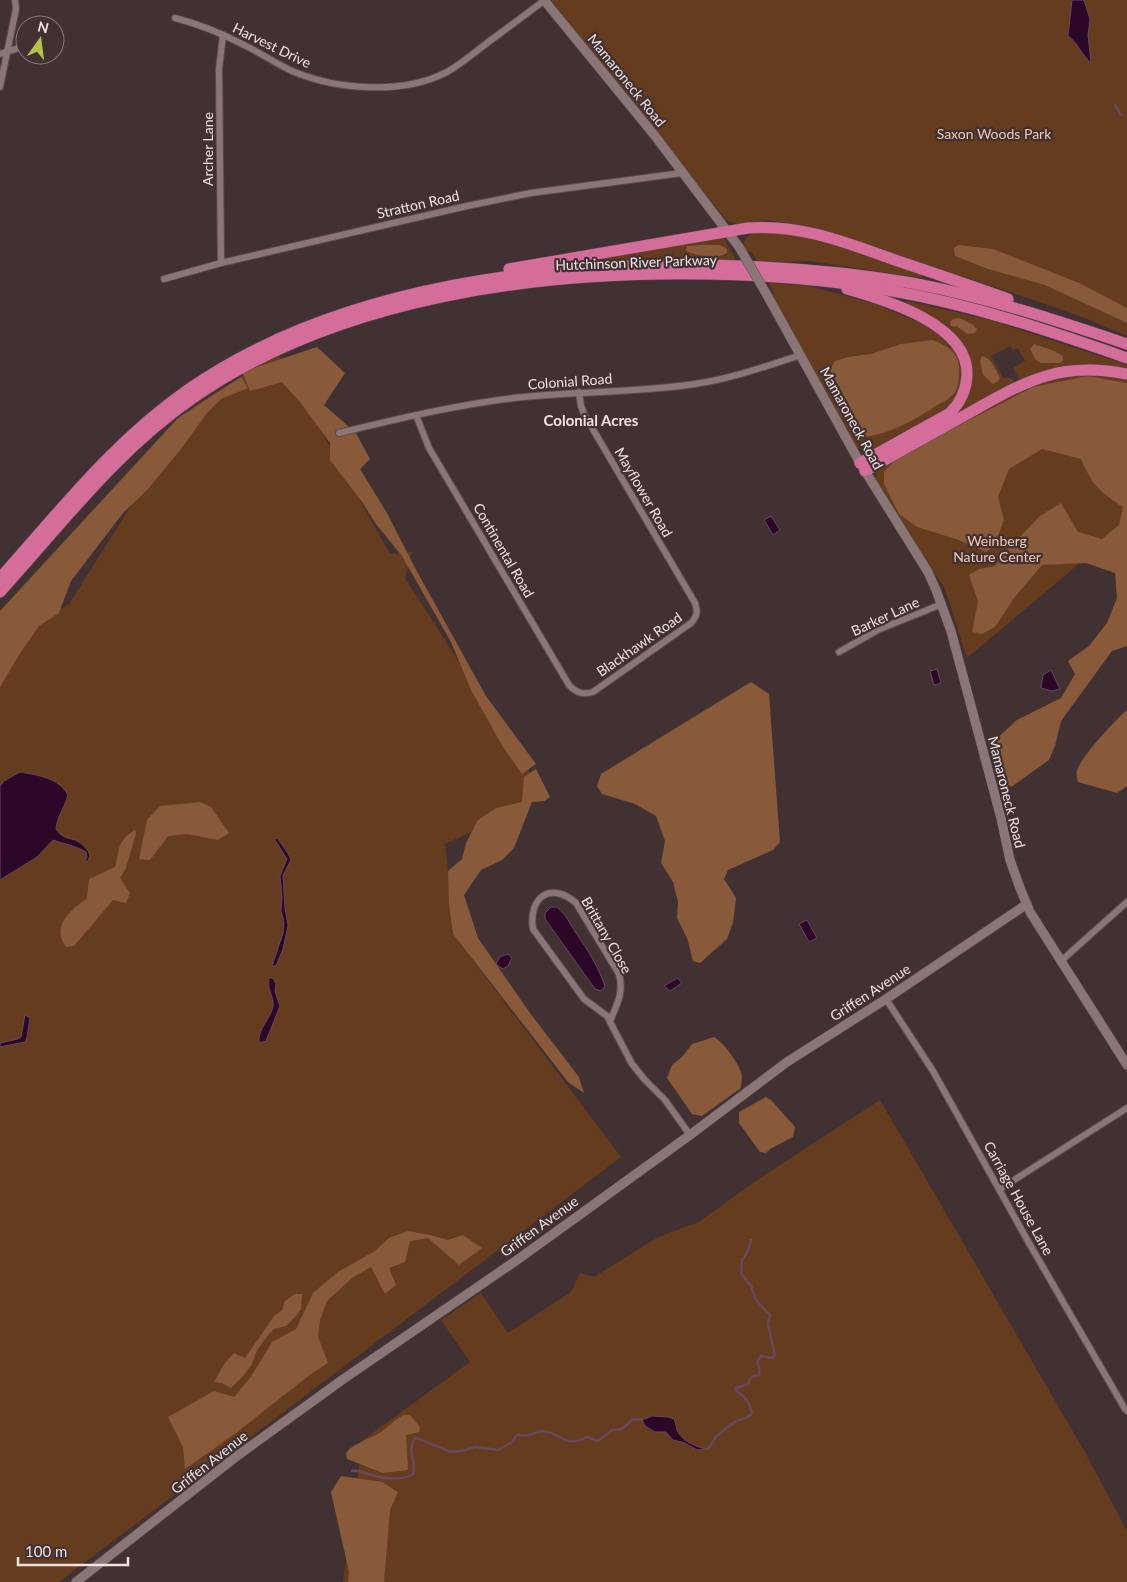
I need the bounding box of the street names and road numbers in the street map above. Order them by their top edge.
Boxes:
street label: Harvest Drive [230,19,314,71]
street label: Mamaroneck Road [584,30,670,130]
street label: Archer Lane [199,112,216,186]
street label: Stratton Road [375,186,461,222]
street label: Hutchinson River Parkway [555,251,718,273]
street label: Mamaroneck Road [817,364,887,472]
street label: Colonial Road [527,370,613,392]
street label: Mayflower Road [611,444,677,540]
street label: Continental Road [470,500,538,600]
street label: Barker Lane [848,593,922,639]
street label: Blackhawk Road [593,608,685,680]
street label: Mamaroneck Road [985,734,1029,850]
street label: Brittany Close [578,893,636,977]
street label: Griffen Avenue [827,960,913,1024]
street label: Carriage House Lane [981,1138,1057,1258]
street label: Griffen Avenue [497,1192,581,1260]
street label: Griffen Avenue [167,1427,251,1497]

